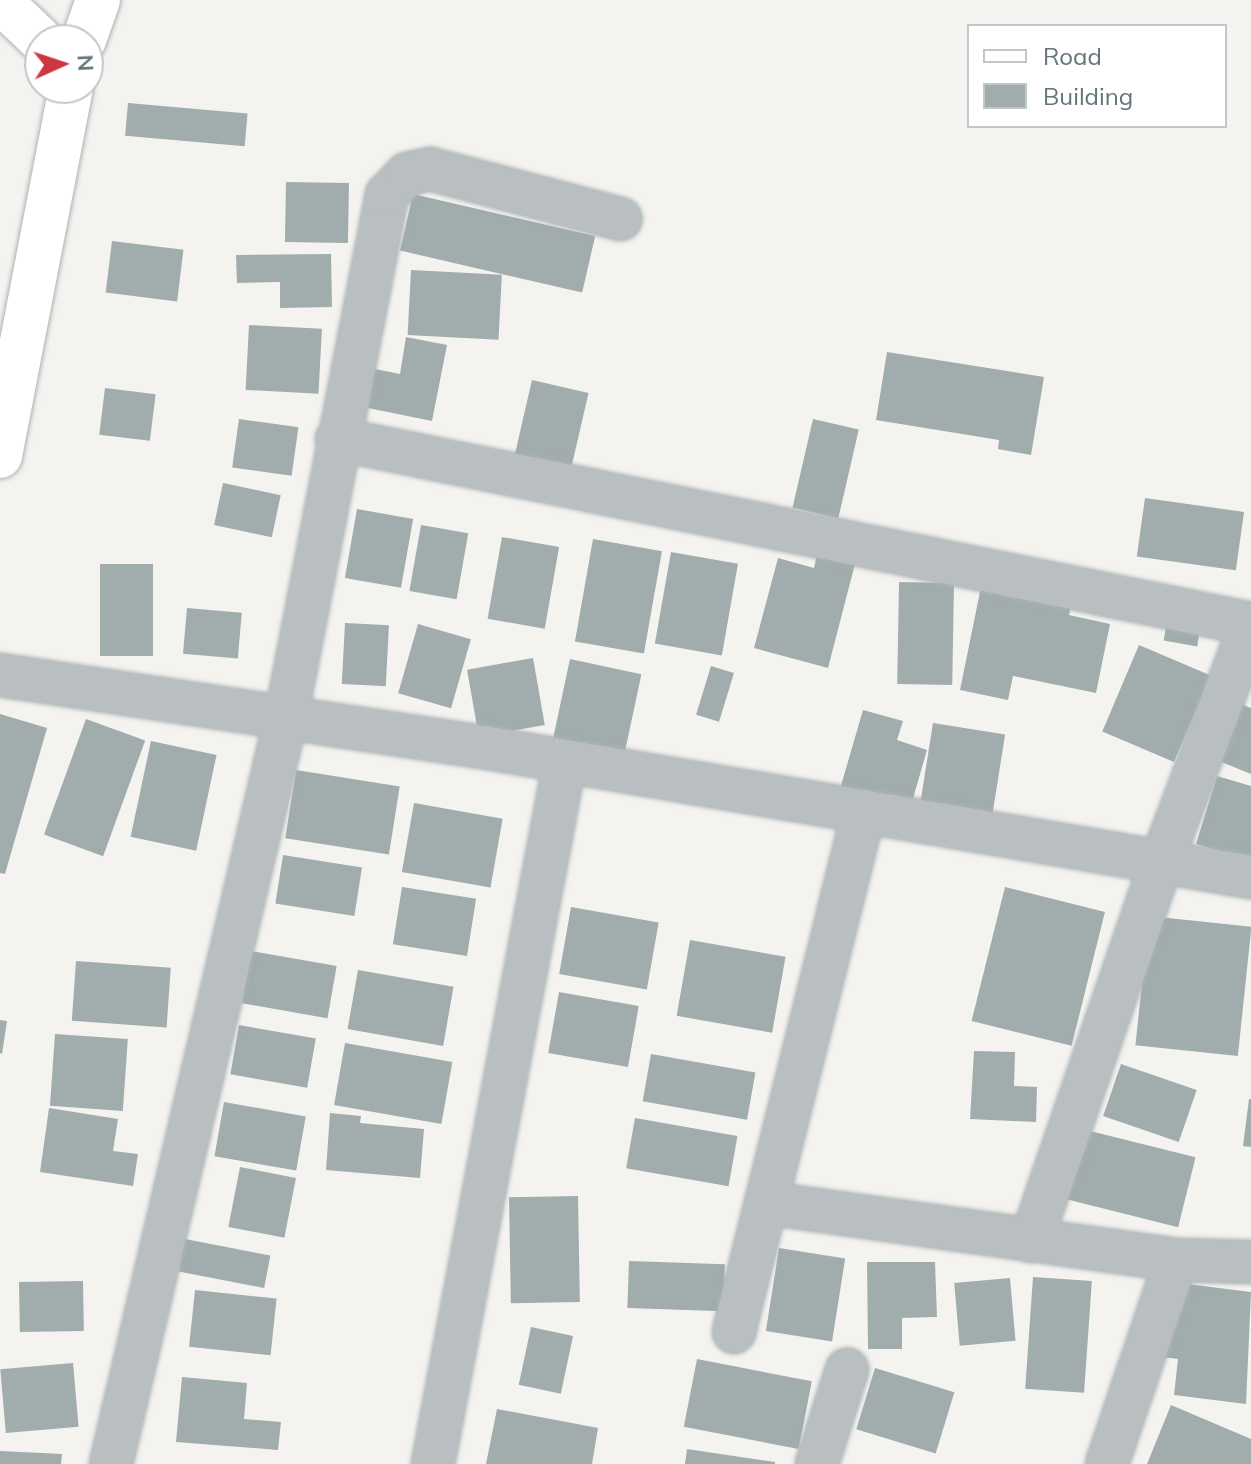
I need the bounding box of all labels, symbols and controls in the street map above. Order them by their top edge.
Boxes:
north arrow [24,24,104,104]
legend [967,24,1227,128]
text: Road [1043,41,1102,71]
text: N [72,54,100,72]
text: Building [1043,81,1133,111]

